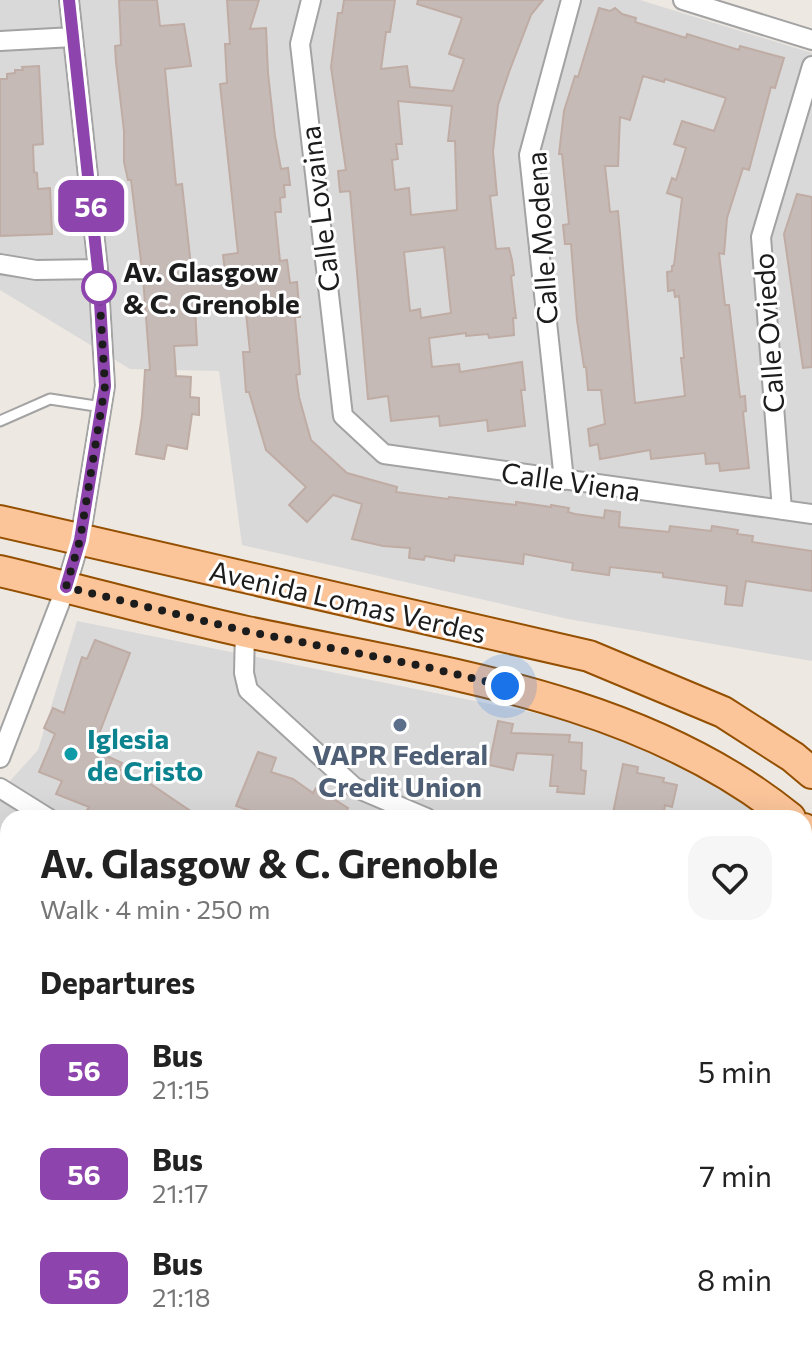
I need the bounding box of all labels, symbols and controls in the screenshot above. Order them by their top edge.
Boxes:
street label: Calle Lovaina [292,124,346,294]
street label: Calle Modena [518,150,564,326]
line badge: 56 [55,180,127,232]
text: 56 [74,189,108,223]
street label: Calle Oviedo [745,252,791,414]
place label: Av. Glasgow & C. Grenoble [123,254,300,320]
marker: Av. Glasgow & C. Grenoble [82,270,116,304]
street label: Calle Viena [499,454,643,508]
street label: Avenida Lomas Verdes [206,553,490,649]
your location [485,666,525,706]
marker: VAPR Federal Credit Union [391,716,409,734]
place label: Iglesia de Cristo [87,721,203,787]
place label: VAPR Federal Credit Union [312,737,488,803]
marker: Iglesia de Cristo [62,745,80,763]
button: heart [688,836,772,920]
text: Av. Glasgow & C. Grenoble [40,839,498,886]
text: Walk · 4 min · 250 m [40,893,270,924]
text: Departures [40,963,195,1000]
text: Bus [152,1036,203,1073]
text: 5 min [698,1052,772,1089]
text: 56 [67,1053,101,1087]
text: 21:15 [152,1073,210,1104]
text: Bus [152,1140,203,1177]
text: 7 min [699,1156,772,1193]
text: 56 [67,1157,101,1191]
text: 21:17 [152,1177,209,1208]
text: Bus [152,1244,203,1281]
text: 8 min [697,1260,772,1297]
text: 56 [67,1261,101,1295]
text: 21:18 [152,1281,211,1312]

